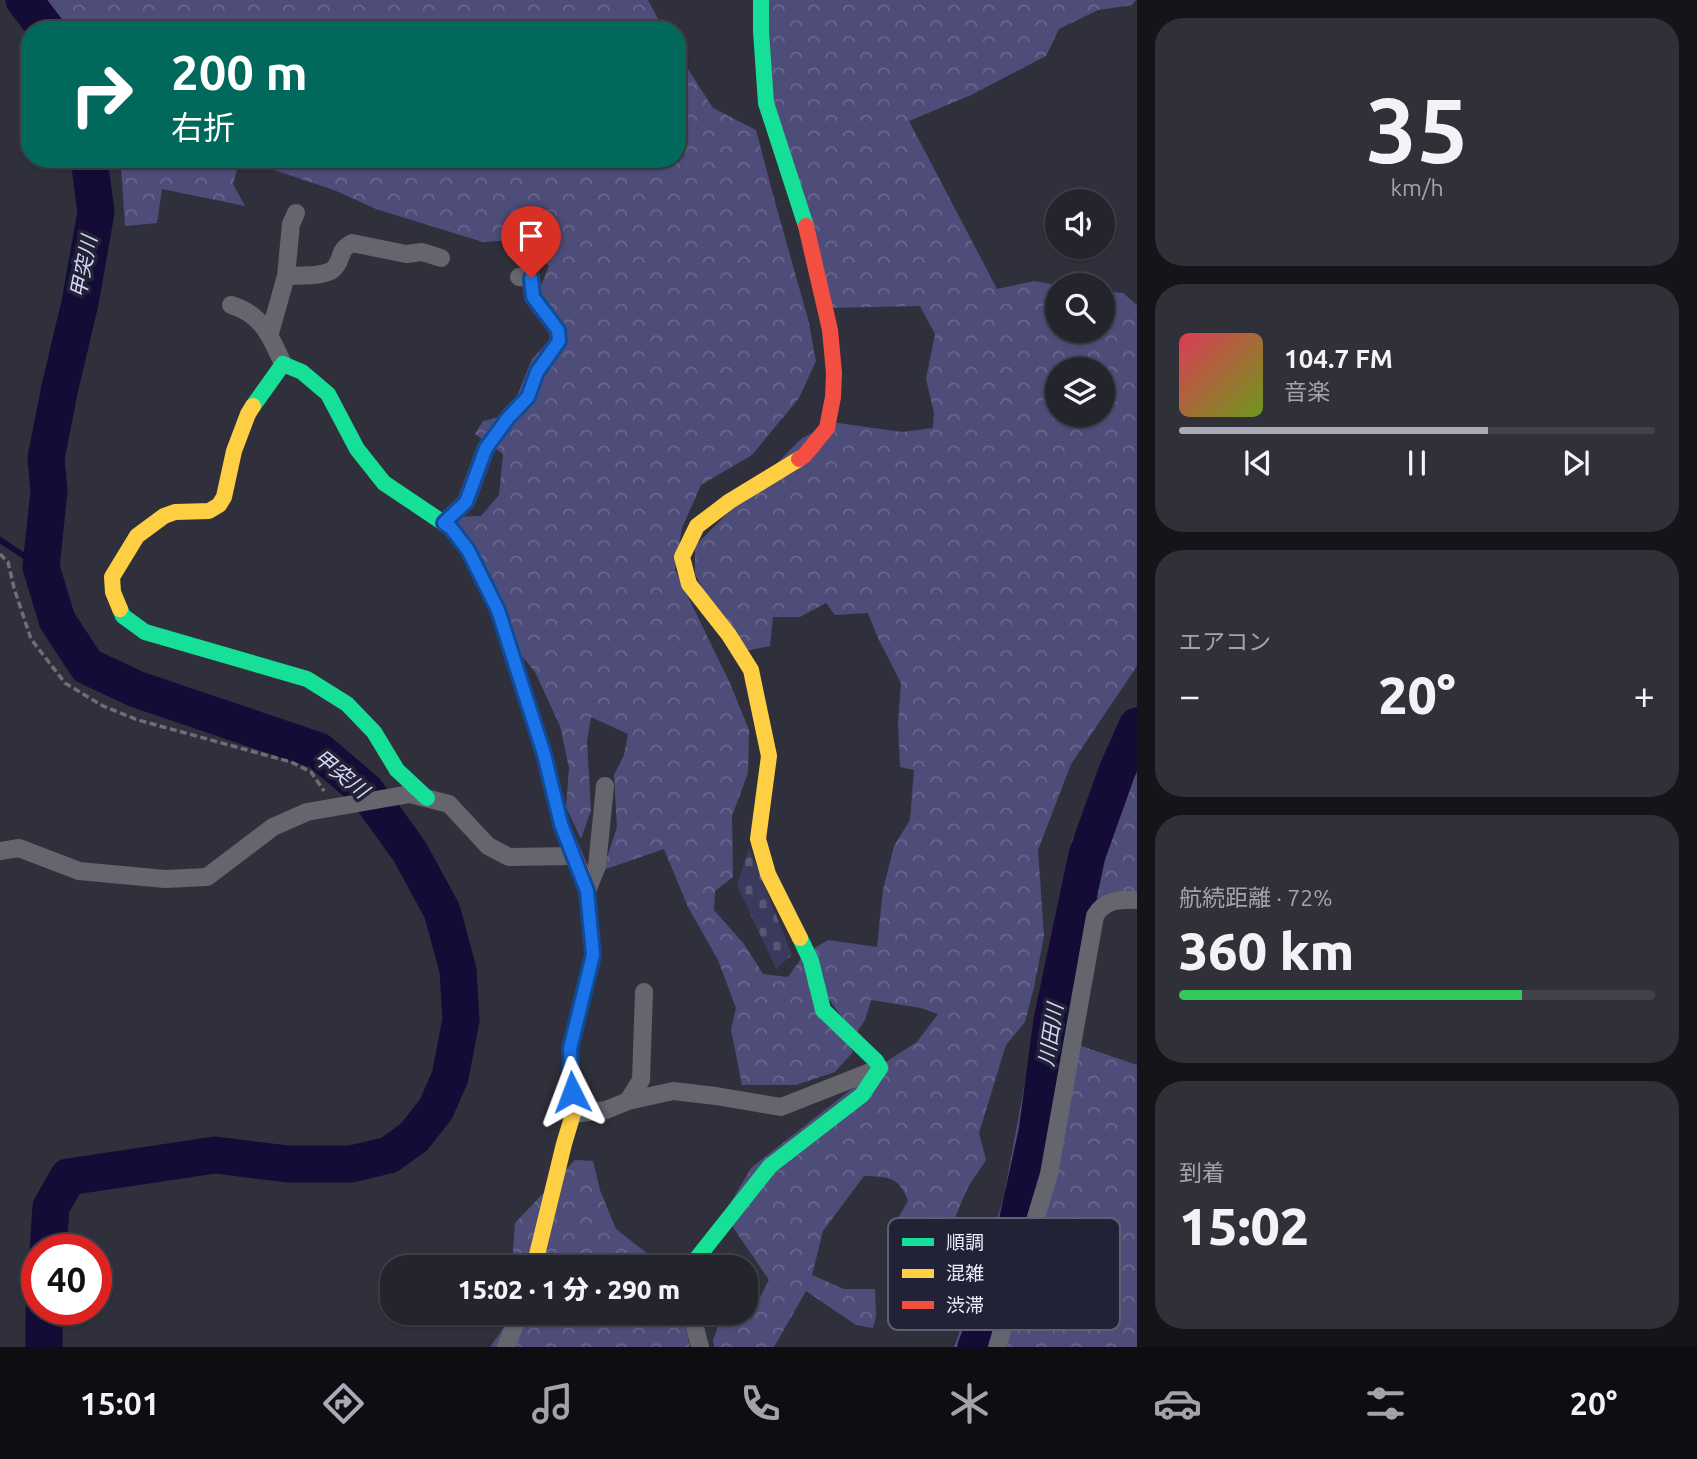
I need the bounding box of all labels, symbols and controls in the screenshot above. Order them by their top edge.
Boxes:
text: 200 m [171,44,308,99]
icon: right [56,49,147,140]
text: 35 [1366,78,1468,180]
text: 右折 [171,109,235,145]
text: km/h [1390,175,1444,200]
map controls [1045,189,1115,427]
button: sound [1045,189,1115,259]
pin [501,206,561,278]
icon: arrive [512,217,550,255]
water label: 甲突川 [65,232,101,300]
button: search [1045,273,1115,343]
text: 104.7 FM [1284,344,1393,373]
button: layers [1045,357,1115,427]
text: 音楽 [1284,379,1330,404]
icon: previous [1239,444,1277,482]
icon: pause [1398,444,1436,482]
icon: next [1557,444,1595,482]
text: エアコン [1179,629,1271,654]
text: 20° [1378,666,1456,724]
text: − [1179,674,1200,716]
text: + [1634,674,1655,716]
water label: 甲突川 [310,744,375,804]
text: 航続距離 · 72% [1179,885,1332,910]
text: 360 km [1179,922,1354,980]
water label: 川田川 [1033,1000,1067,1068]
position arrow [535,1055,609,1129]
text: 到着 [1179,1160,1225,1185]
text: 15:02 [1179,1197,1309,1255]
legend [888,1218,1120,1330]
text: 順調 [946,1231,984,1253]
speed limit sign: 40 [21,1234,112,1325]
text: 混雑 [946,1262,984,1284]
text: 15:02 · 1 分 · 290 m [458,1275,680,1304]
text: 渋滞 [946,1294,984,1316]
icon: directions [319,1379,368,1428]
icon: music [528,1379,577,1428]
icon: phone [736,1379,785,1428]
icon: climate [945,1379,994,1428]
icon: car [1153,1379,1202,1428]
icon: filters [1361,1379,1410,1428]
text: 15:01 [80,1385,160,1421]
text: 20° [1570,1385,1617,1421]

